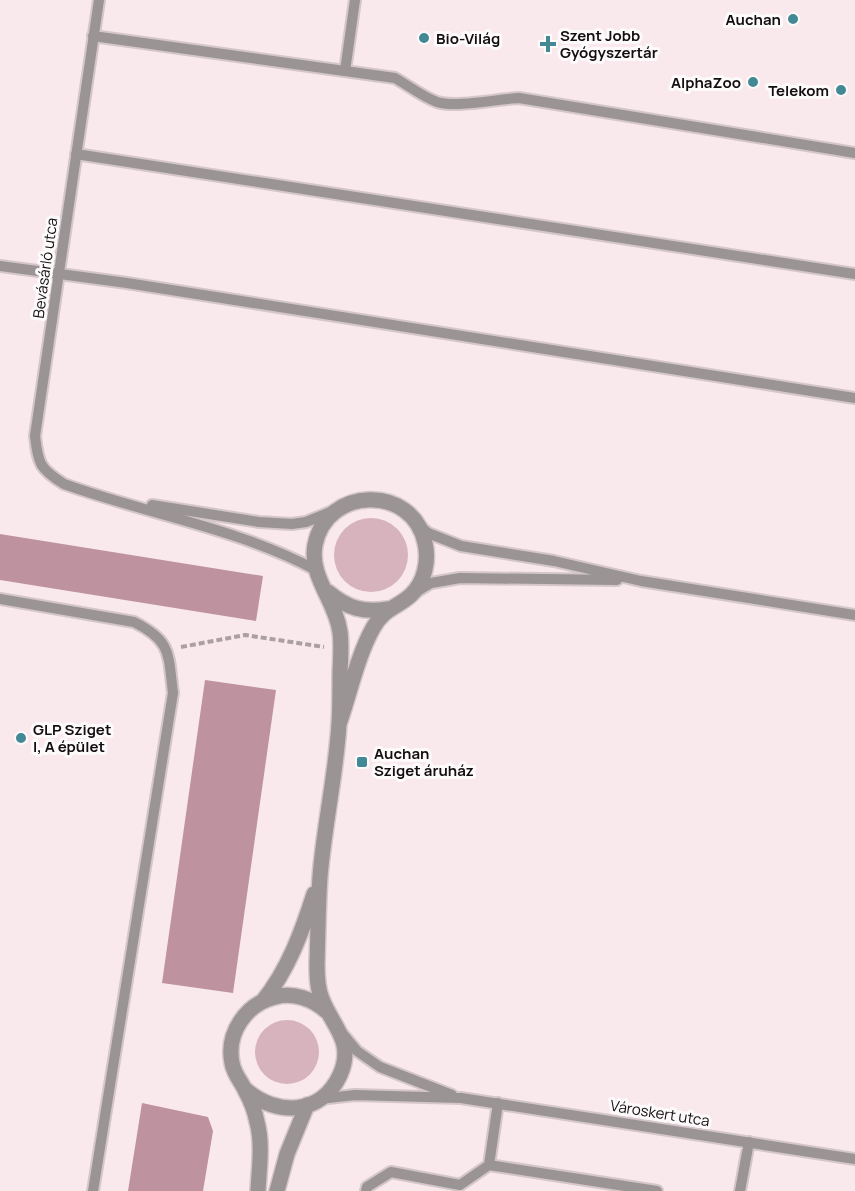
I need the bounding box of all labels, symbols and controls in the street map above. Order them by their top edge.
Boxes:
place label: Auchan [726,9,781,30]
marker: Auchan [786,12,800,26]
place label: Szent Jobb Gyógyszertár [560,25,658,63]
place label: Bio-Világ [436,28,500,49]
marker: Bio-Világ [417,31,431,45]
marker: Szent Jobb Gyógyszertár [541,37,555,51]
place label: AlphaZoo [671,72,741,93]
marker: AlphaZoo [746,75,760,89]
place label: Telekom [768,80,829,101]
marker: Telekom [834,83,848,97]
street label: Bevásárló utca [28,216,62,320]
place label: GLP Sziget I, A épület [33,719,111,757]
marker: GLP Sziget I, A épület [14,731,28,745]
place label: Auchan Sziget áruház [374,743,474,781]
marker: Auchan Sziget áruház [355,755,369,769]
street label: Városkert utca [609,1095,711,1131]

